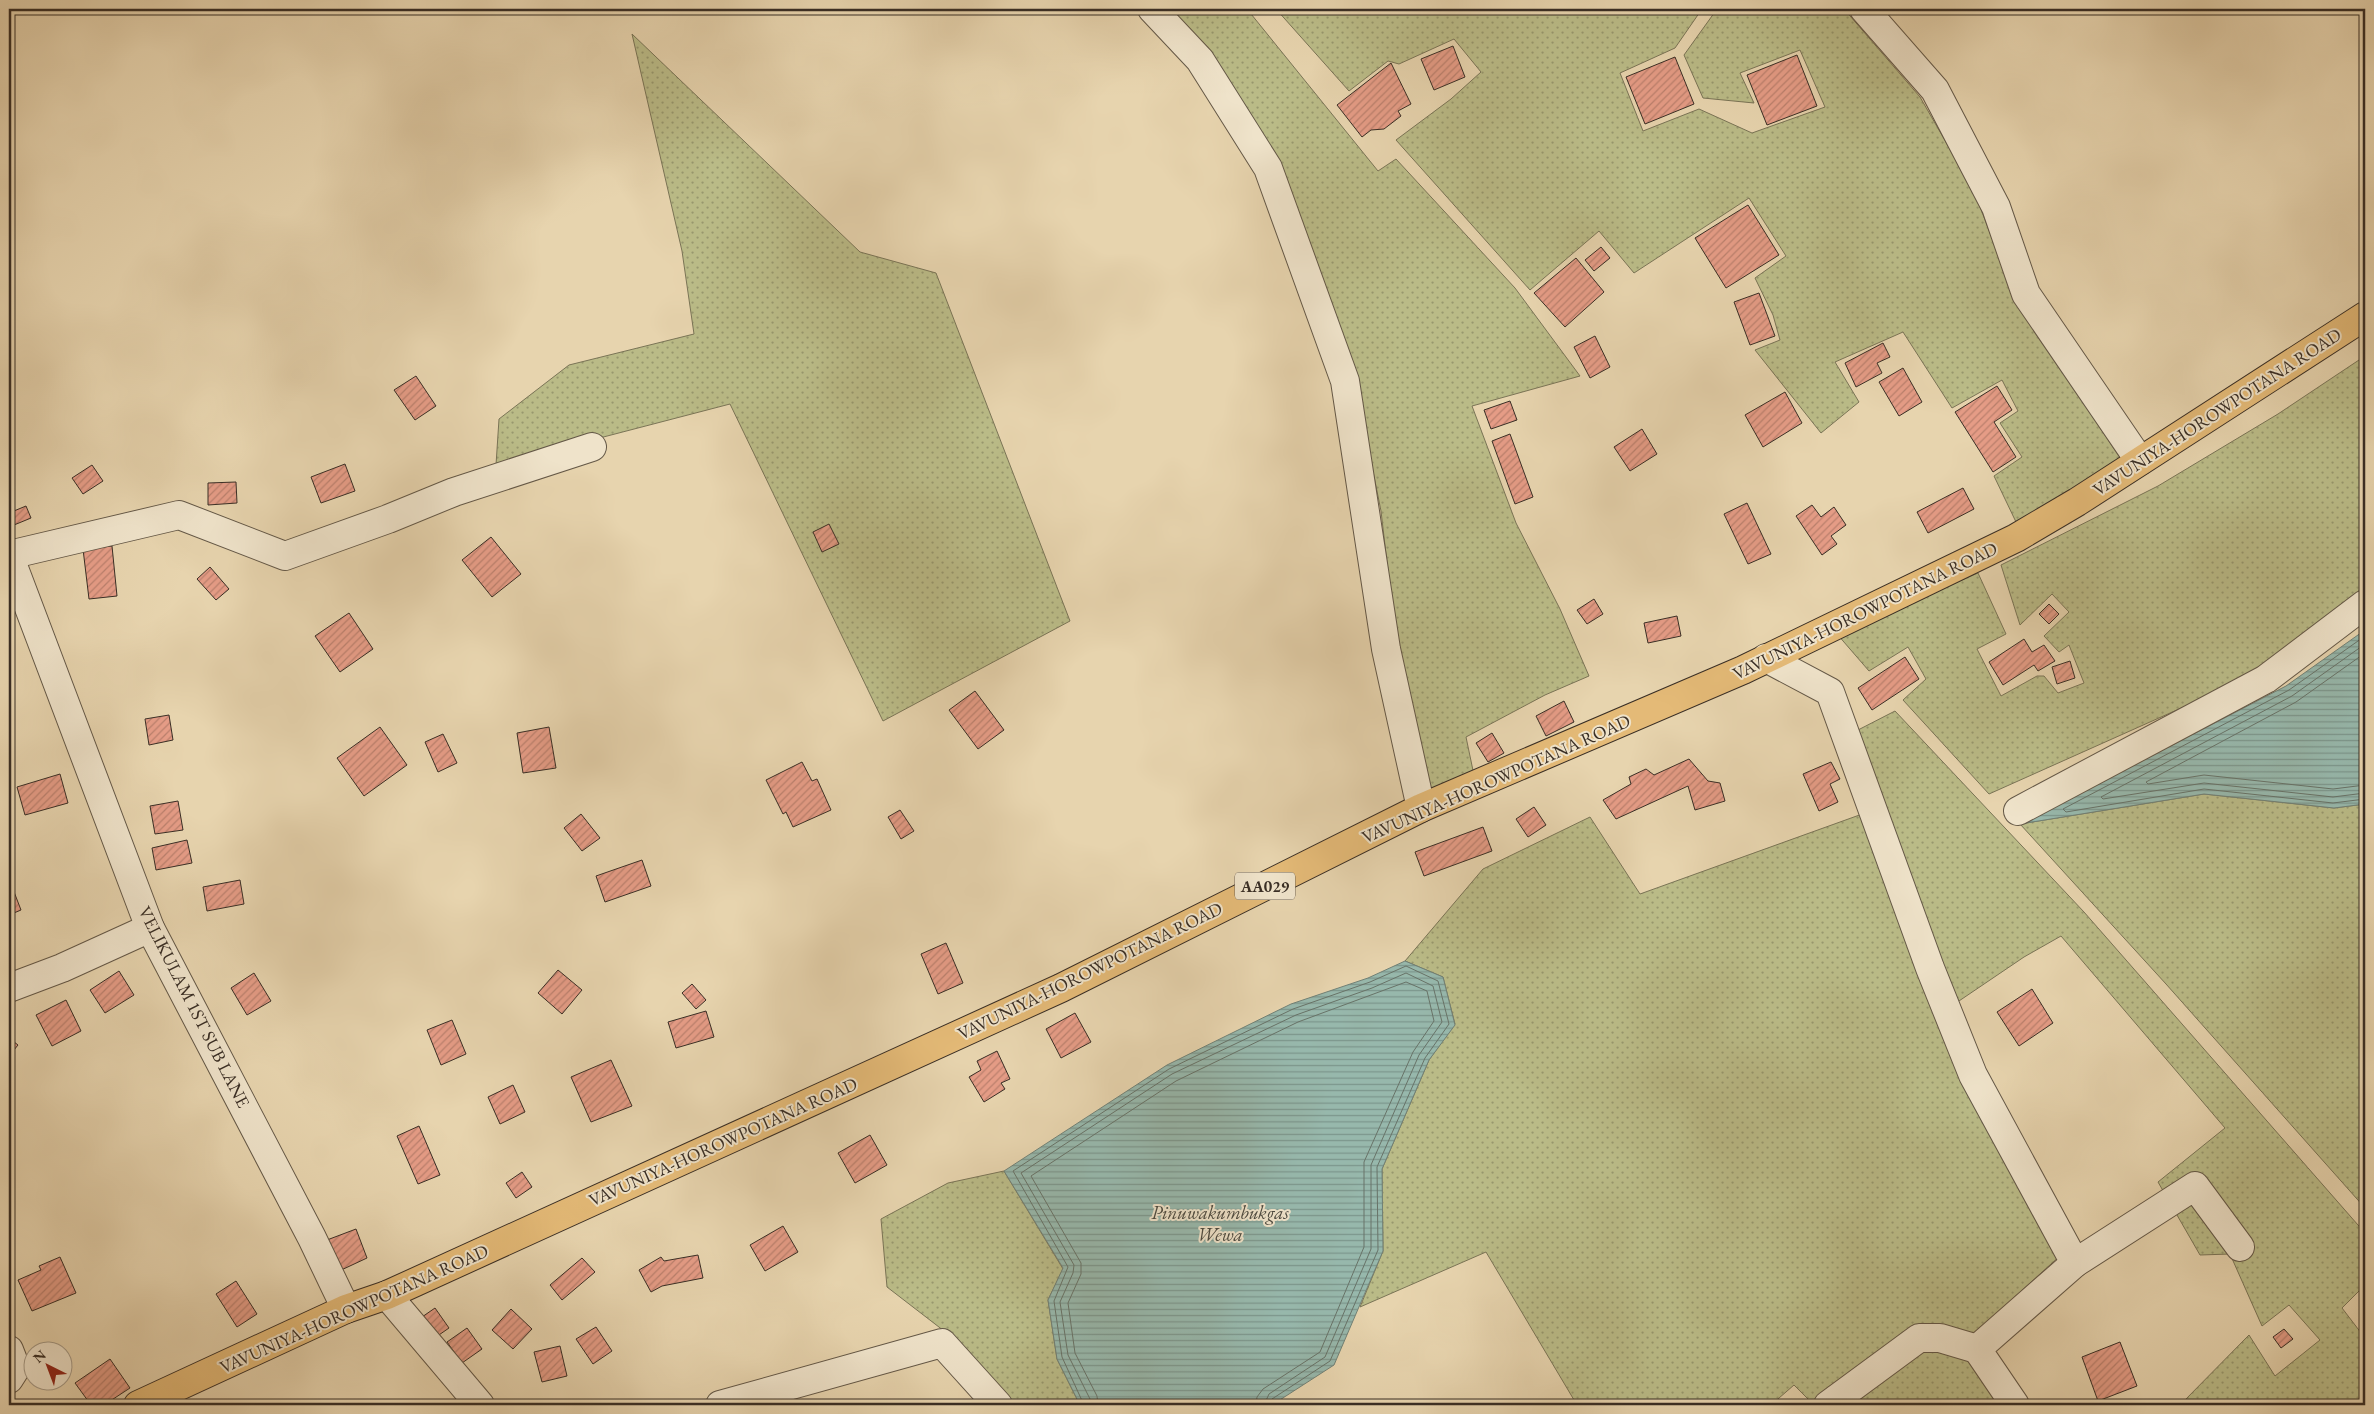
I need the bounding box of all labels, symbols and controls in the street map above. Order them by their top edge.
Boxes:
street label: VAVUNIYA-HOROWPOTANA ROAD [2088,322,2345,501]
street label: VAVUNIYA-HOROWPOTANA ROAD [1729,536,2001,685]
street label: VAVUNIYA-HOROWPOTANA ROAD [1358,709,1634,848]
road number: AA029 [1235,872,1295,899]
street label: VAVUNIYA-HOROWPOTANA ROAD [954,896,1226,1045]
street label: VELIKULAM 1ST SUB LANE [134,902,255,1111]
street label: VAVUNIYA-HOROWPOTANA ROAD [585,1072,861,1211]
water label: Pinuwakumbukgas Wewa [1151,1200,1290,1247]
street label: VAVUNIYA-HOROWPOTANA ROAD [216,1239,492,1378]
north arrow [22,1342,72,1392]
text: N [29,1345,50,1367]

